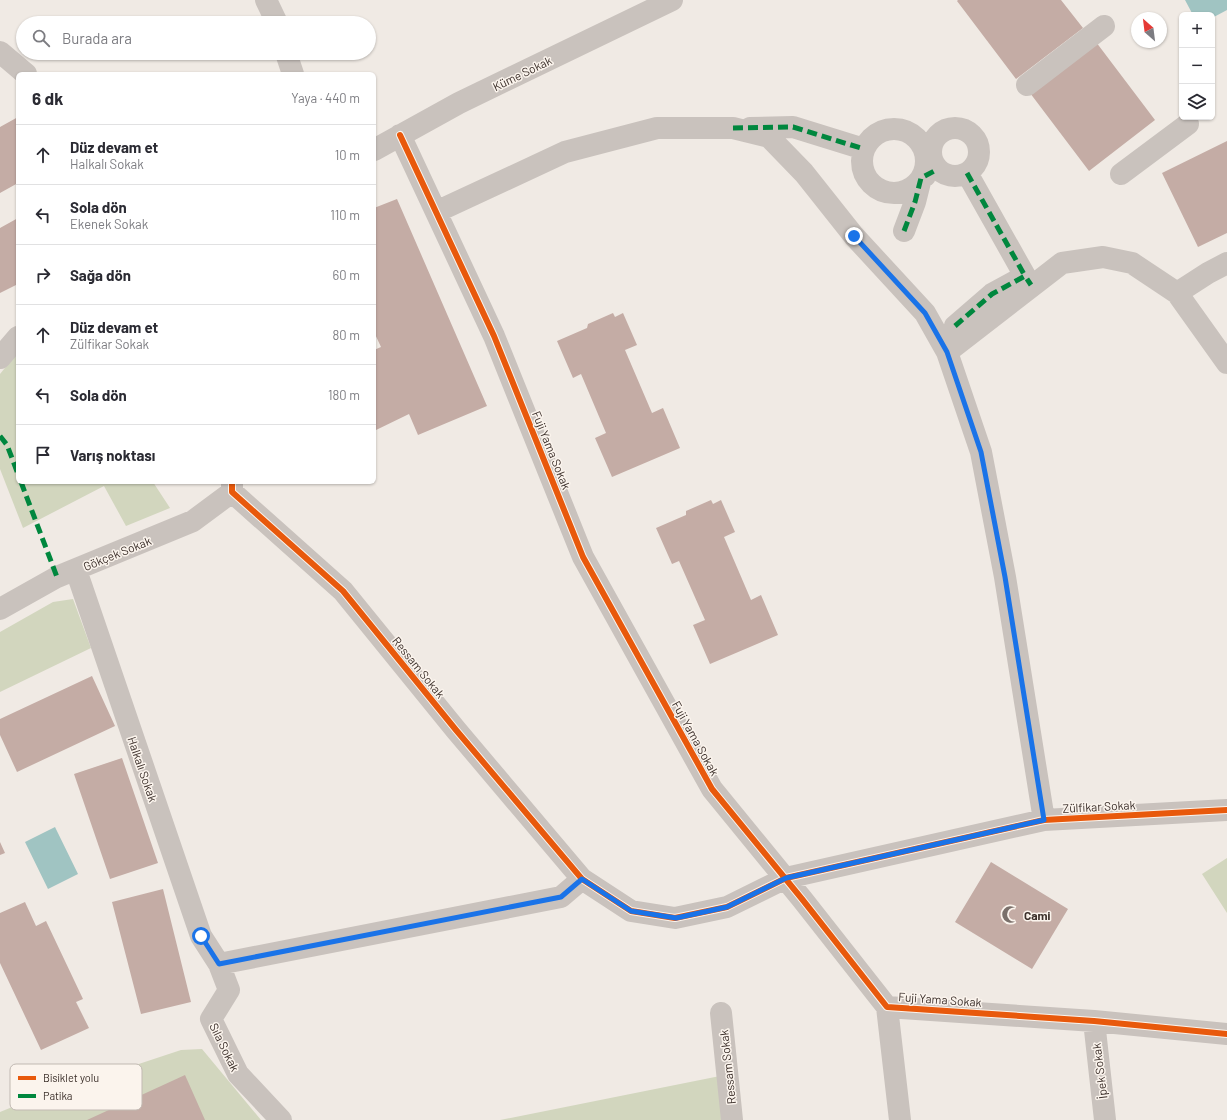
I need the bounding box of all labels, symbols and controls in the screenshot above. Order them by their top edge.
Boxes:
north arrow [1131,12,1167,48]
map controls [1179,12,1215,120]
button: + [1179,12,1215,48]
search box [16,16,376,60]
icon: search [30,27,52,49]
text: Burada ara [62,29,132,47]
button: − [1179,48,1215,84]
street label: Küme Sokak [490,53,554,93]
button: layers [1179,84,1215,120]
text: 6 dk [32,88,63,108]
text: Yaya · 440 m [291,90,360,106]
text: Düz devam et [70,138,158,156]
icon: ahead [32,144,54,166]
text: 10 m [335,147,360,163]
text: Halkalı Sokak [70,156,144,172]
text: Sola dön [70,198,127,216]
icon: left [32,204,54,226]
text: 110 m [330,207,360,223]
text: Ekenek Sokak [70,216,148,232]
route end [845,227,863,245]
icon: right [32,264,54,286]
text: Sağa dön [70,266,131,284]
text: 60 m [333,267,360,283]
text: Düz devam et [70,318,158,336]
icon: ahead [32,324,54,346]
text: 80 m [333,327,360,343]
text: Zülfikar Sokak [70,336,149,352]
icon: left [32,384,54,406]
text: Sola dön [70,386,127,404]
text: 180 m [328,387,360,403]
street label: Fuji Yama Sokak [530,409,574,491]
icon: arrive [32,444,54,466]
text: Varış noktası [70,446,155,464]
street label: Gökçek Sokak [81,533,153,573]
street label: Ressam Sokak [390,633,448,701]
street label: Fuji Yama Sokak [670,698,722,778]
street label: Halkalı Sokak [125,735,161,803]
street label: Zülfikar Sokak [1062,797,1136,815]
mosque icon: Cami [1001,905,1021,925]
place label: Cami [1024,908,1051,922]
route start [192,927,210,945]
street label: Fuji Yama Sokak [898,989,982,1009]
street label: Sıla Sokak [207,1020,243,1074]
street label: Ressam Sokak [716,1029,738,1105]
street label: İpek Sokak [1089,1042,1109,1100]
legend [10,1064,142,1110]
text: Bisiklet yolu [43,1071,99,1084]
text: Patika [43,1089,72,1102]

